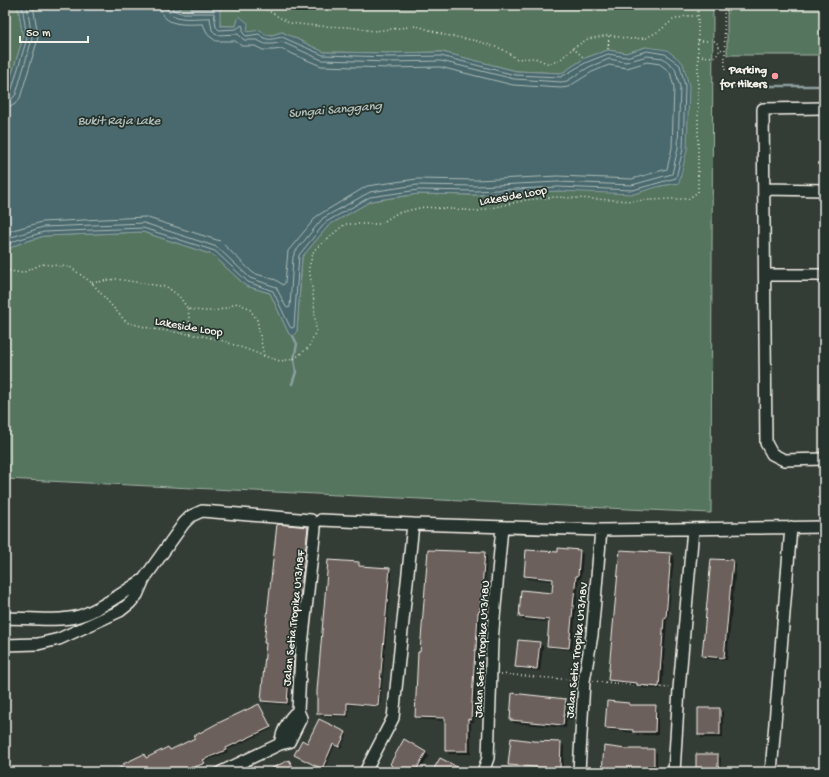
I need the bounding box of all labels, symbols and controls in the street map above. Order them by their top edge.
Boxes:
scale bar [20,18,88,44]
text: 50 m [26,27,51,41]
place label: Parking for Hikers [719,64,768,92]
marker: Parking for Hikers [770,71,780,81]
water label: Sungai Sanggang [288,99,384,122]
water label: Bukit Raja Lake [78,114,161,129]
street label: Lakeside Loop [478,184,548,210]
street label: Lakeside Loop [154,315,224,341]
street label: Jalan Setia Tropika U13/18F [281,549,309,687]
street label: Jalan Setia Tropika U13/18U [472,580,494,718]
street label: Jalan Setia Tropika U13/18V [564,581,592,719]

